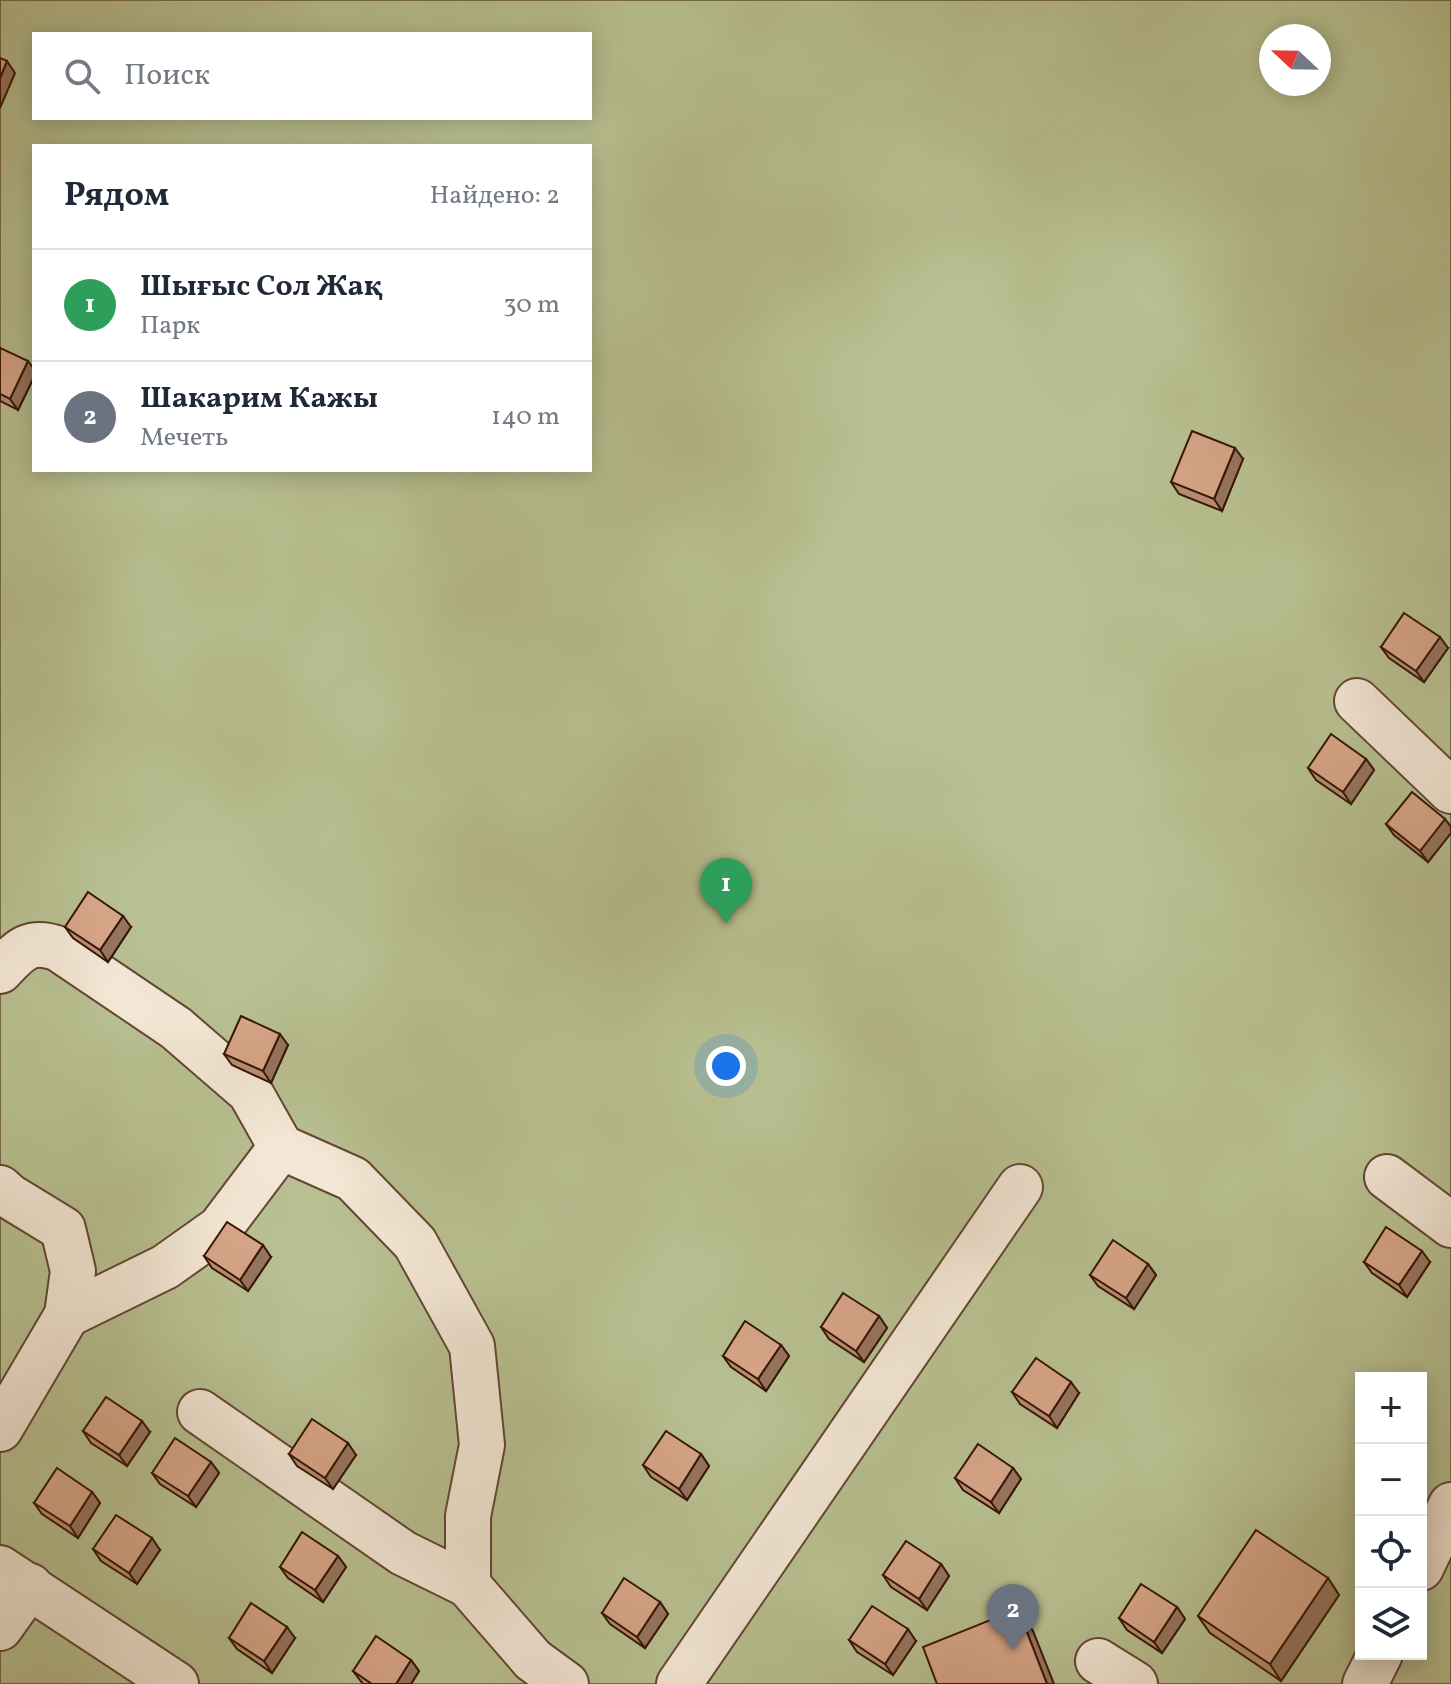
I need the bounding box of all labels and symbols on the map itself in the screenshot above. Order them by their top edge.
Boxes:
north arrow [1259,24,1331,96]
pin: 1 [700,858,752,924]
your location [706,1046,746,1086]
pin: 2 [987,1584,1039,1650]

